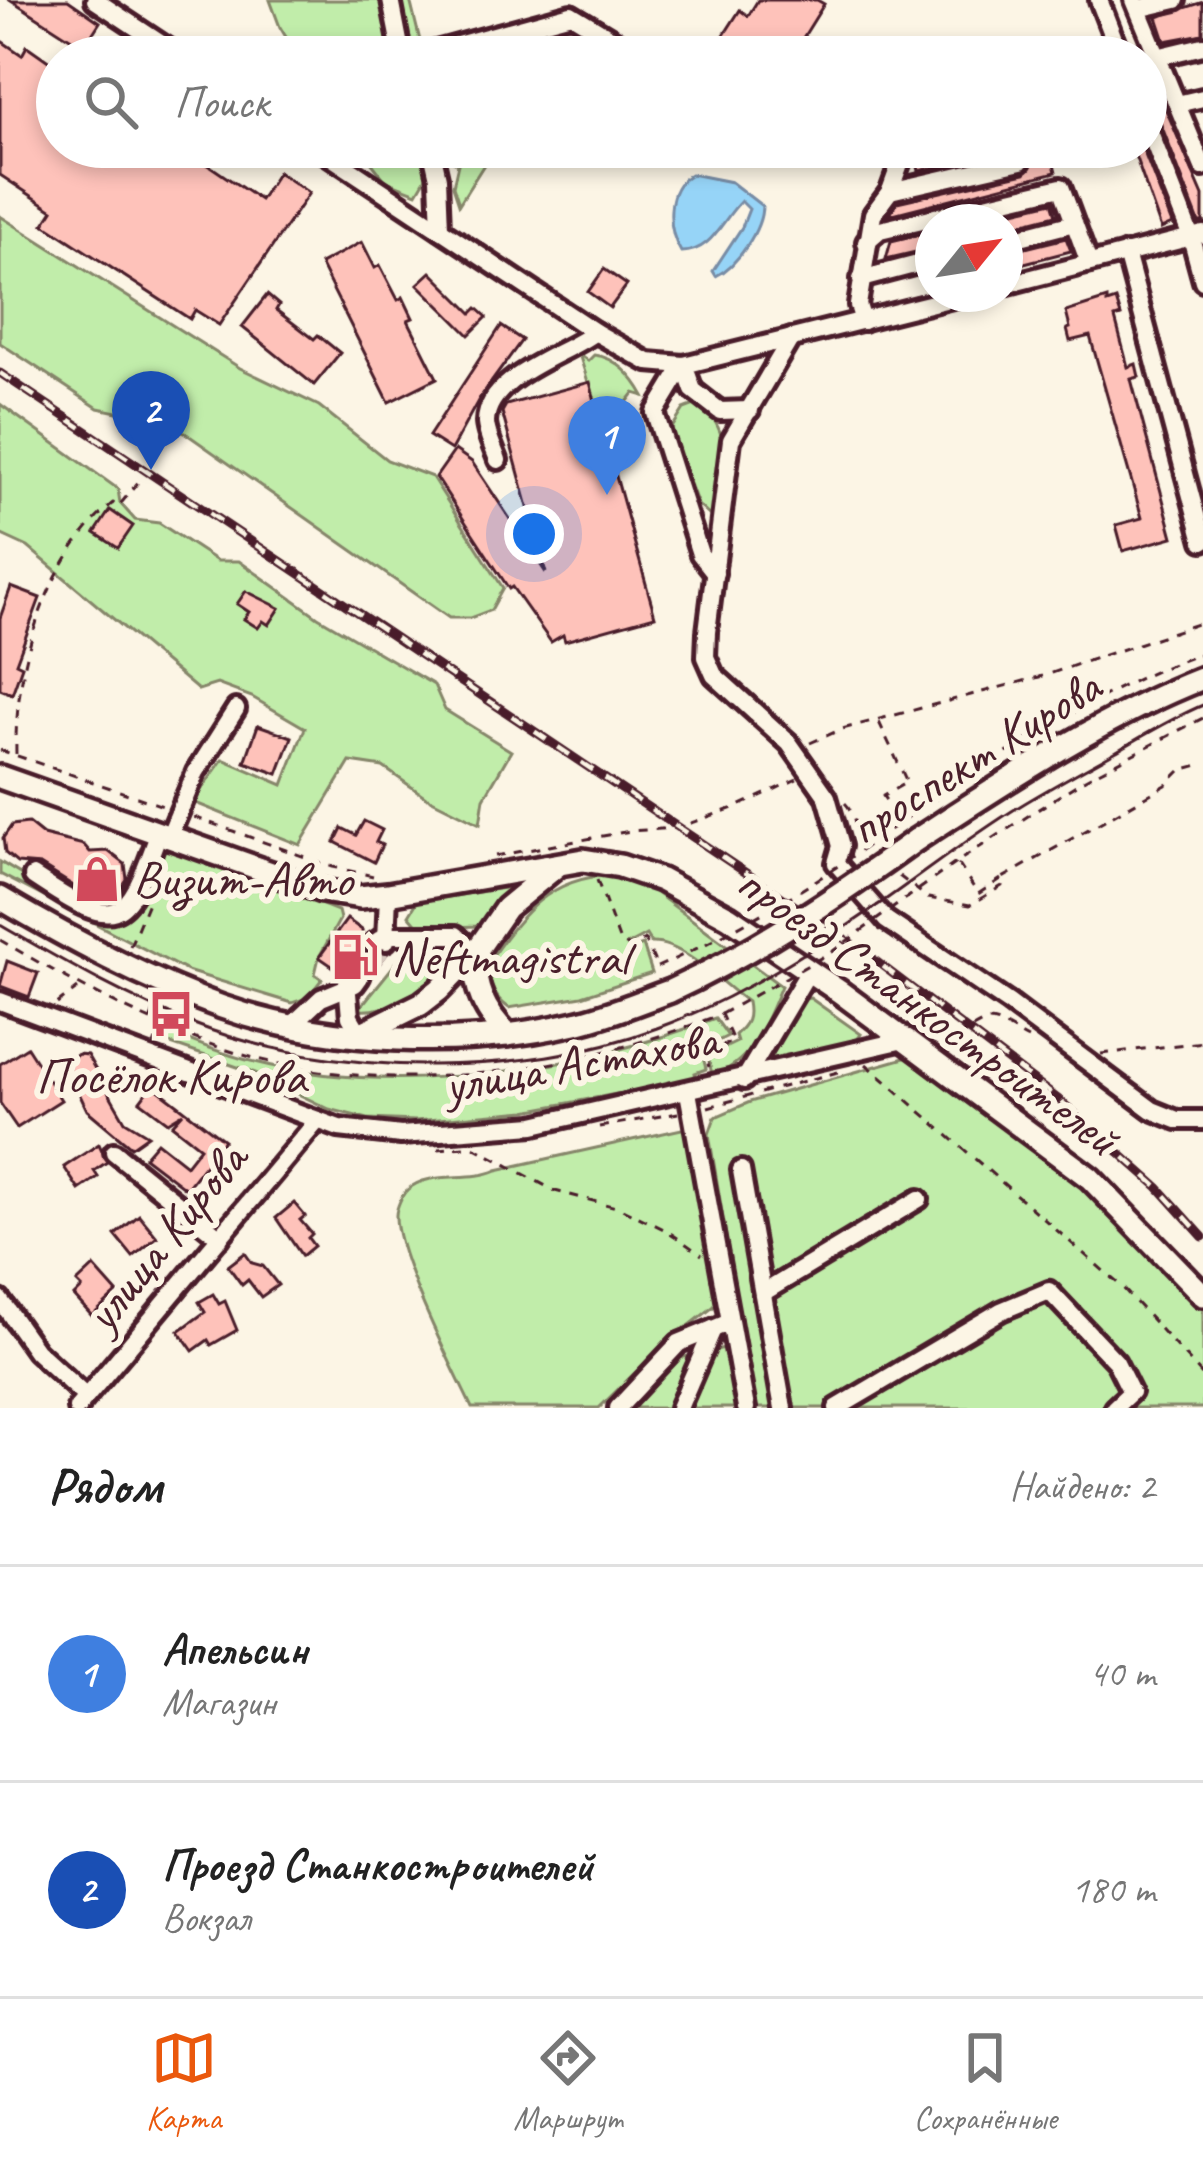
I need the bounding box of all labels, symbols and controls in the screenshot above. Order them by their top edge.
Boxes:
search box [36,36,1167,168]
icon: search [78,69,144,135]
text: Поиск [174,74,269,131]
north arrow [915,204,1023,312]
pin: 2 [112,371,190,470]
pin: 1 [568,396,646,495]
your location [504,504,564,564]
street label: проспект Кирова [836,652,1115,860]
place label: Визит-Авто [133,847,356,911]
street label: проезд Станкостроителей [724,850,1134,1172]
shop icon: Визит-Авто [72,854,122,904]
place label: Neftmagistral [391,925,637,989]
fuel station icon: Neftmagistral [330,932,380,982]
bus stop icon: Посёлок Кирова [146,989,196,1039]
street label: улица Астахова [436,1006,727,1118]
place label: Посёлок Кирова [36,1044,310,1108]
street label: улица Кирова [67,1126,263,1347]
text: Рядом [48,1454,162,1518]
text: Найдено: 2 [1010,1462,1155,1511]
text: Апельсин [162,1621,308,1678]
text: 1 [78,1649,96,1698]
text: 40 m [1089,1649,1155,1698]
text: Магазин [162,1678,276,1727]
text: Проезд Станкостроителей [162,1837,593,1894]
text: 2 [78,1865,96,1914]
text: 180 m [1071,1865,1155,1914]
text: Вокзал [162,1894,250,1943]
tab: Карта [146,2025,221,2139]
tab: Маршрут [513,2025,622,2139]
tab: Сохранённые [914,2025,1057,2139]

